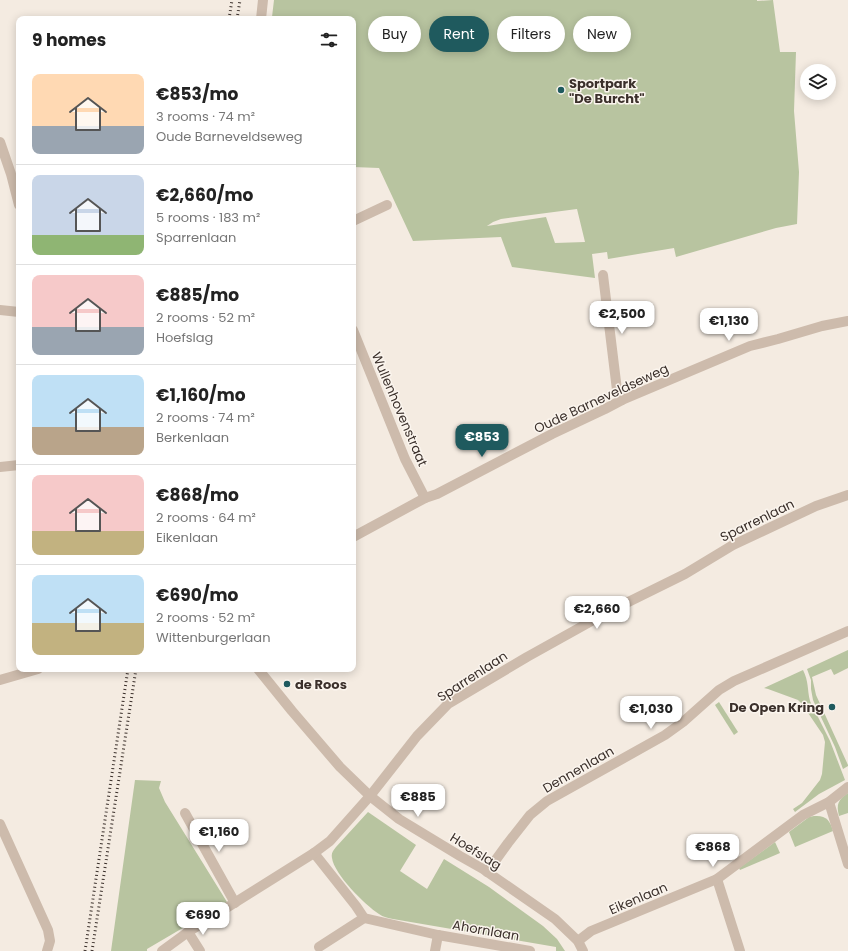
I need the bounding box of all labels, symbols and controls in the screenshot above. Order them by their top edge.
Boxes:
chip: Buy [368,16,421,52]
chip: Rent [429,16,489,52]
chip: Filters [497,16,565,52]
chip: New [573,16,631,52]
text: 9 homes [32,28,106,52]
icon: filters [318,29,340,51]
map controls [800,64,836,100]
button: layers [800,64,836,100]
place label: Sportpark "De Burcht" [569,74,645,108]
text: €853/mo [156,82,238,106]
marker: Sportpark "De Burcht" [556,85,566,95]
icon: home [64,90,112,138]
text: 3 rooms · 74 m² [156,107,255,126]
text: Oude Barneveldseweg [156,127,303,146]
text: €2,660/mo [156,183,253,207]
icon: home [64,191,112,239]
text: 5 rooms · 183 m² [156,208,260,227]
text: Sparrenlaan [156,228,236,247]
text: €885/mo [156,283,239,307]
icon: home [64,291,112,339]
pin: €2,500 [589,301,655,335]
text: €2,500 [599,304,645,323]
text: 2 rooms · 52 m² [156,308,255,327]
pin: €1,130 [696,308,762,342]
text: €1,130 [709,311,749,330]
text: Hoefslag [156,328,213,347]
street label: Wullenhovenstraat [367,349,432,470]
street label: Oude Barneveldseweg [531,359,672,438]
text: €1,160/mo [156,383,246,407]
icon: home [64,391,112,439]
text: 2 rooms · 74 m² [156,408,255,427]
pin: €853 [458,424,506,458]
text: €853 [464,427,500,446]
text: Berkenlaan [156,428,229,447]
text: €868/mo [156,483,239,507]
icon: home [64,491,112,539]
street label: Sparrenlaan [717,494,798,547]
text: 2 rooms · 64 m² [156,508,256,527]
text: Eikenlaan [156,528,218,547]
text: €690/mo [156,583,238,607]
icon: home [64,591,112,639]
pin: €2,660 [564,596,630,630]
text: €2,660 [574,599,620,618]
text: 2 rooms · 52 m² [156,608,255,627]
text: Wittenburgerlaan [156,628,270,647]
street label: Sparrenlaan [433,647,511,706]
place label: de Roos [295,675,347,694]
marker: de Roos [282,679,292,689]
pin: €1,030 [618,696,684,730]
place label: De Open Kring [729,698,824,717]
text: €1,030 [629,699,673,718]
marker: De Open Kring [827,702,837,712]
street label: Dennenlaan [539,741,617,798]
pin: €885 [394,784,442,818]
text: €885 [400,787,436,806]
pin: €1,160 [186,819,252,853]
text: €1,160 [199,822,239,841]
street label: Hoefslag [446,828,505,875]
pin: €868 [689,834,737,868]
text: €868 [695,837,731,856]
street label: Eikenlaan [606,878,670,919]
pin: €690 [179,902,227,936]
text: €690 [185,905,221,924]
street label: Ahornlaan [451,915,521,946]

